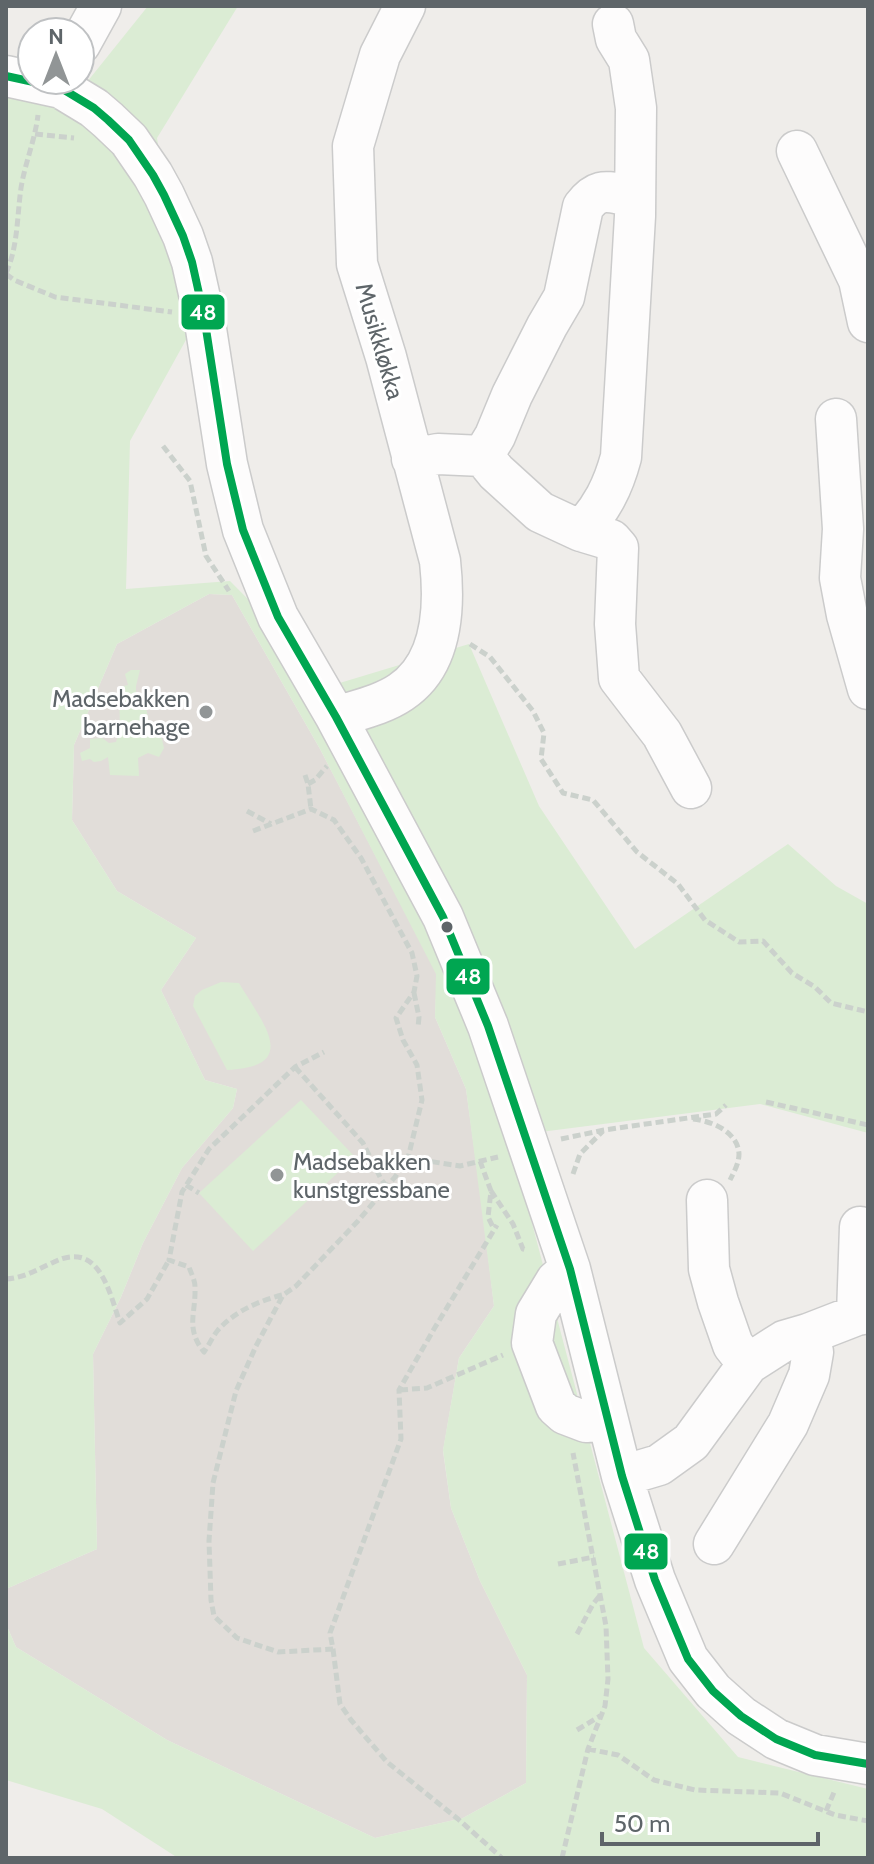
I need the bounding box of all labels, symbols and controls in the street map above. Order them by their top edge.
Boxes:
north arrow [16,16,96,96]
text: N [48,23,64,50]
street label: Musikkløkka [350,279,411,403]
line badge: 48 [180,293,226,331]
text: 48 [190,299,216,326]
place label: Madsebakken barnehage [52,684,190,741]
marker: Madsebakken barnehage [197,703,215,721]
unlabelled marker [439,919,455,935]
line badge: 48 [445,957,491,996]
text: 48 [455,963,481,990]
place label: Madsebakken kunstgressbane [293,1147,450,1204]
marker: Madsebakken kunstgressbane [268,1166,286,1184]
line badge: 48 [623,1532,669,1571]
text: 48 [633,1538,659,1565]
scale bar [602,1796,818,1846]
text: 50 m [614,1809,670,1838]

